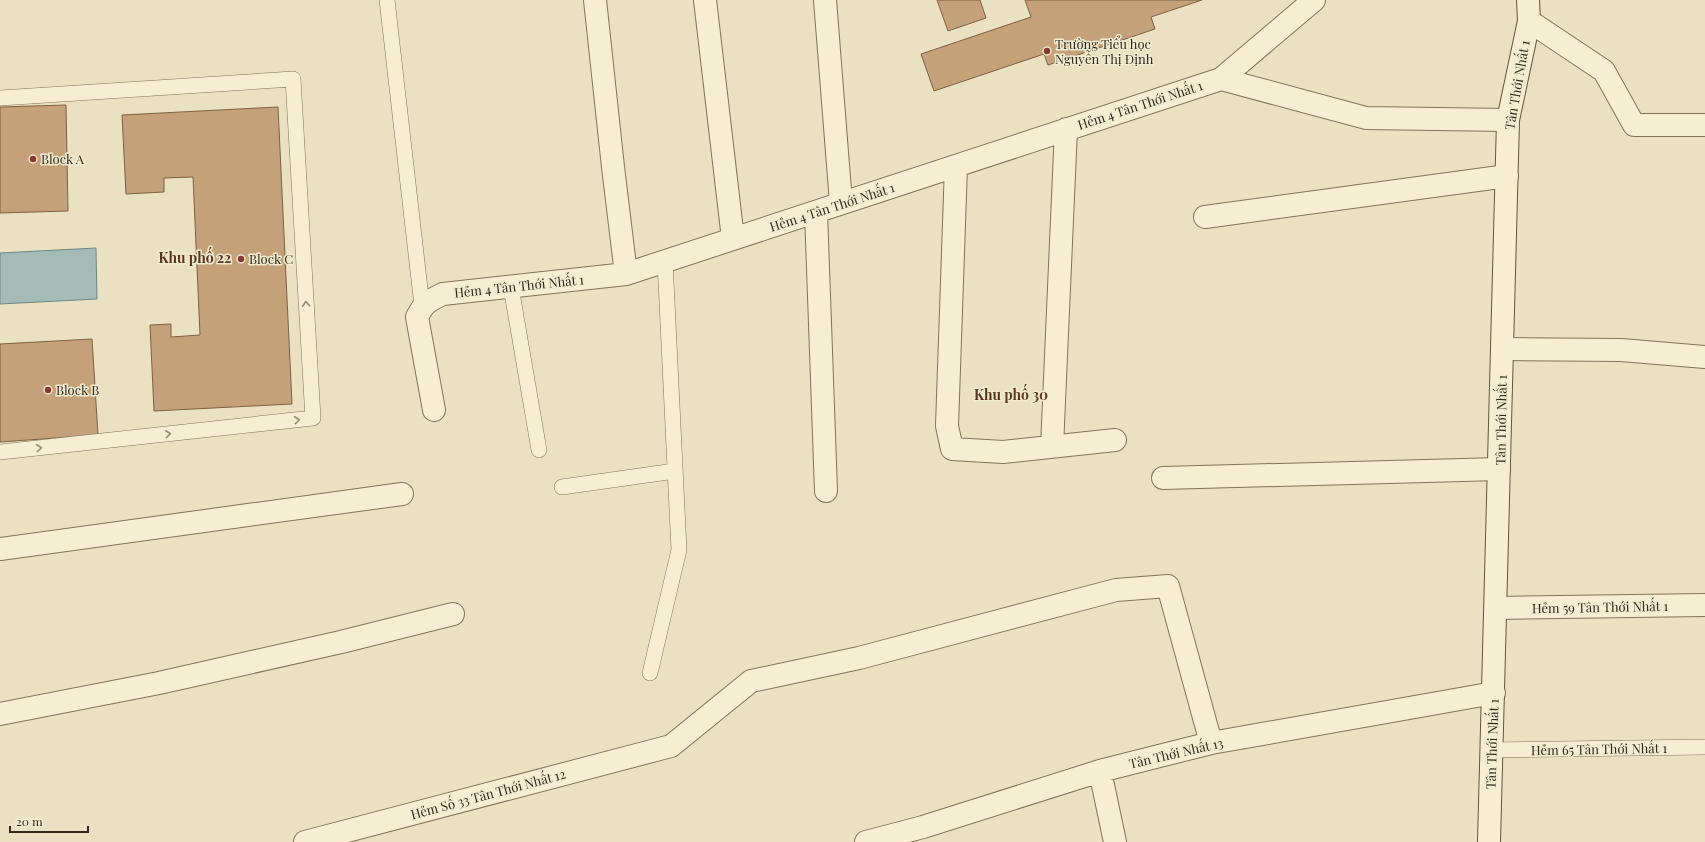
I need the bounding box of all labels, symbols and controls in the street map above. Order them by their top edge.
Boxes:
place label: Trường Tiểu học Nguyễn Thị Định [1055,35,1154,67]
street label: Tân Thới Nhất 1 [1500,39,1533,131]
marker: Trường Tiểu học Nguyễn Thị Định [1042,46,1052,56]
street label: Hẻm 4 Tân Thới Nhất 1 [1075,76,1205,133]
place label: Block A [41,150,85,167]
marker: Block A [28,154,38,164]
street label: Hẻm 4 Tân Thới Nhất 1 [767,178,897,235]
district label: Khu phố 22 [159,246,231,267]
place label: Block C [249,250,293,267]
marker: Block C [236,254,246,264]
street label: Hẻm 4 Tân Thới Nhất 1 [453,270,585,301]
one-way arrow [302,301,310,307]
street label: Tân Thới Nhất 1 [1491,374,1510,465]
place label: Block B [56,381,99,398]
district label: Khu phố 30 [974,383,1048,404]
marker: Block B [43,385,53,395]
one-way arrow [294,416,300,425]
one-way arrow [165,430,171,439]
one-way arrow [36,444,42,453]
street label: Hẻm 59 Tân Thới Nhất 1 [1532,597,1668,616]
street label: Tân Thới Nhất 1 [1481,698,1502,789]
street label: Tân Thới Nhất 13 [1127,733,1225,772]
street label: Hẻm 65 Tân Thới Nhất 1 [1531,739,1667,758]
street label: Hẻm Số 33 Tân Thới Nhất 12 [408,764,567,822]
scale bar [10,808,88,834]
text: 20 m [16,813,43,829]

